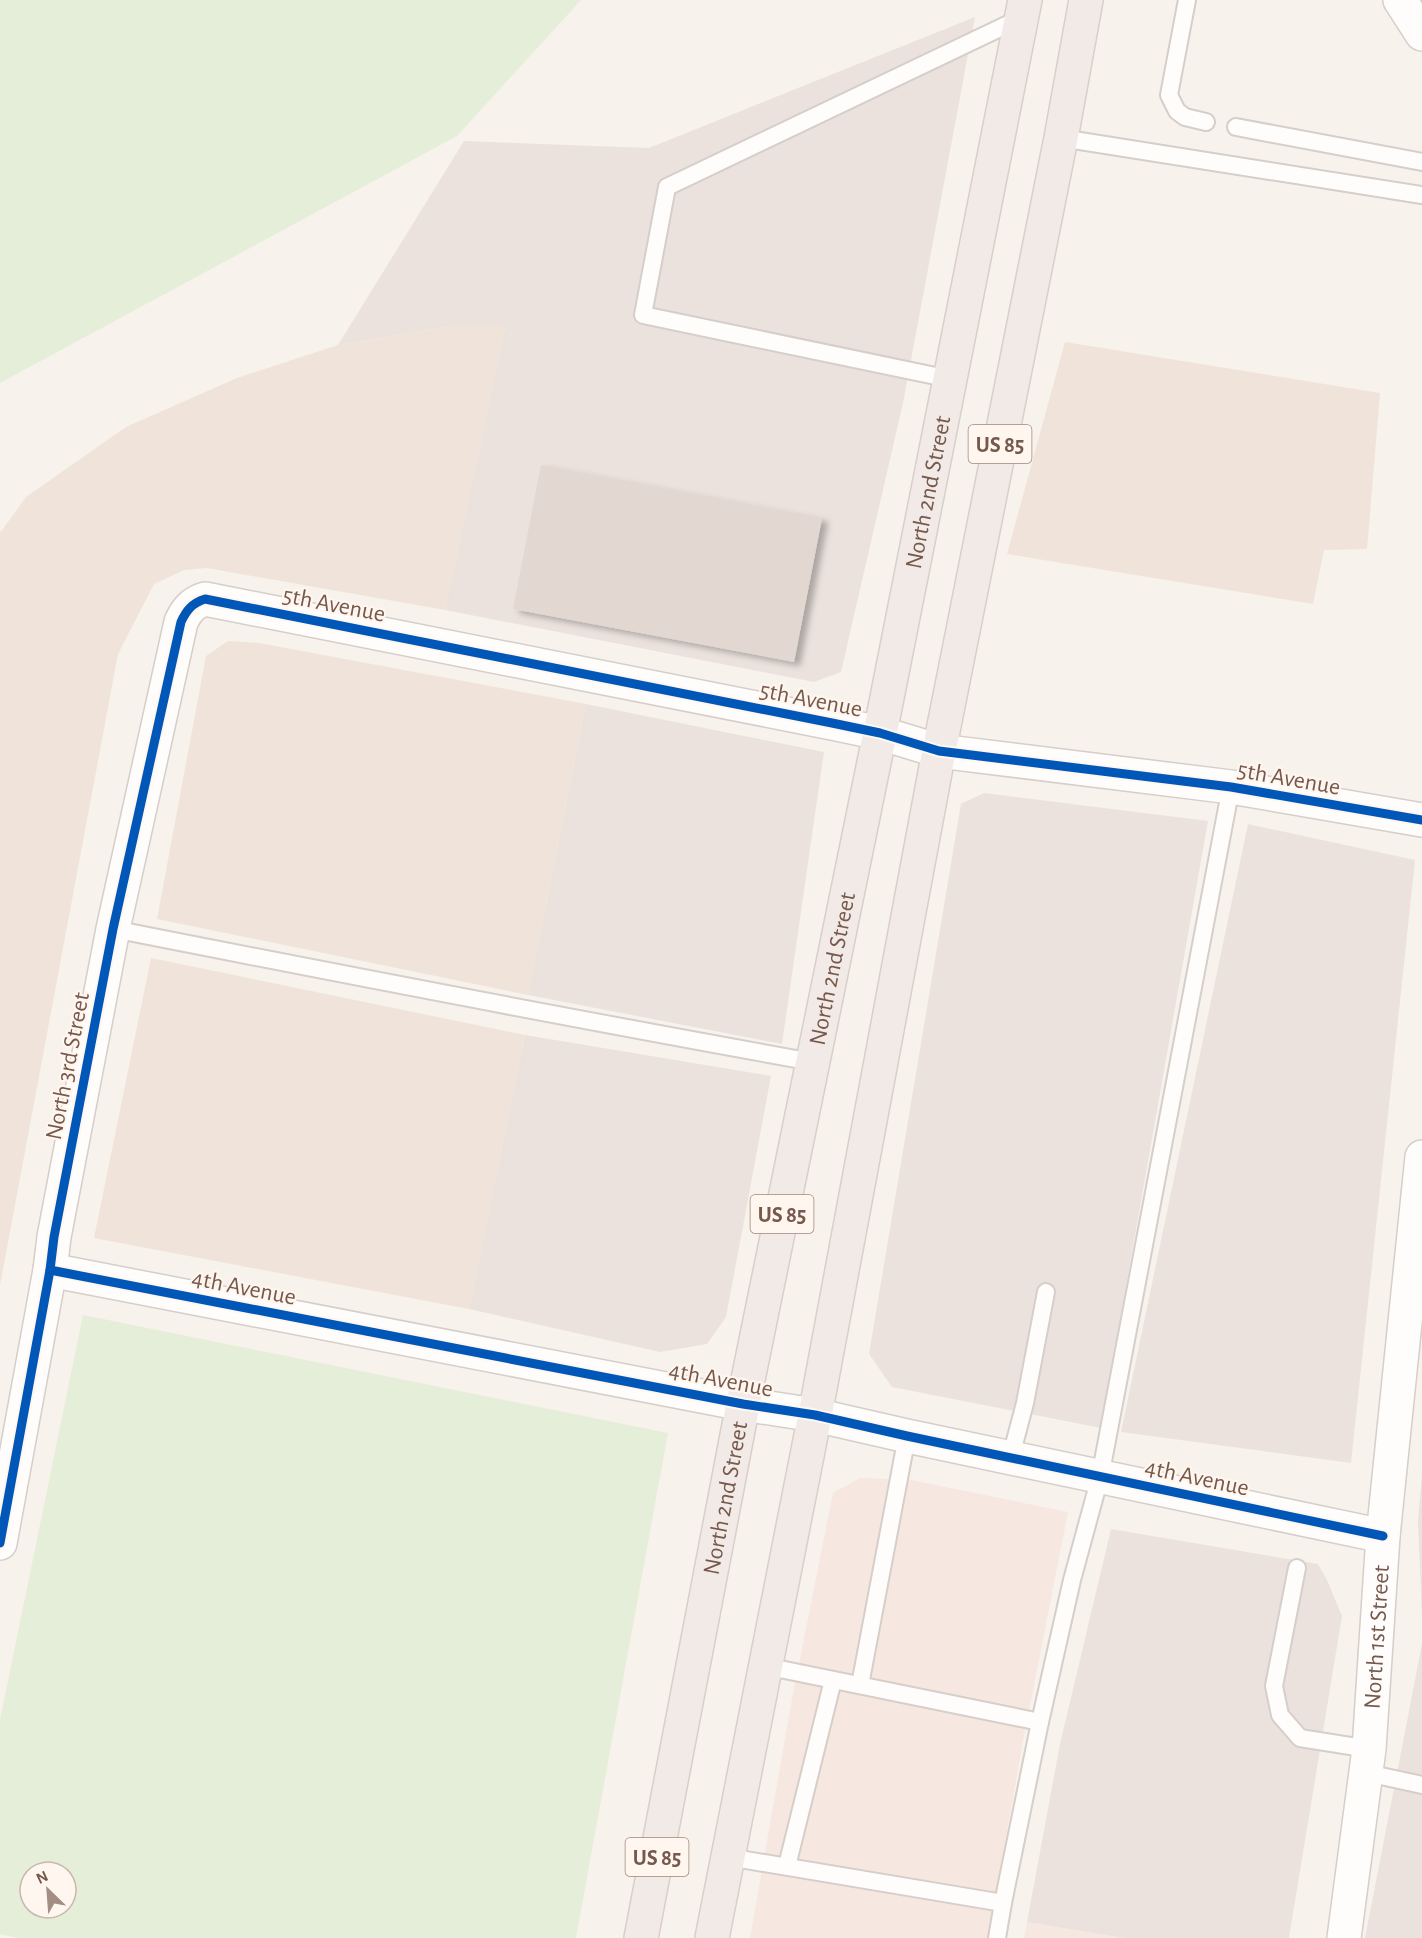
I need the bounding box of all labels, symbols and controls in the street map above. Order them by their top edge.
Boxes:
street label: North 2nd Street [902,413,956,571]
road number: US 85 [968,425,1032,463]
street label: 5th Avenue [280,583,387,627]
street label: 5th Avenue [757,678,864,722]
street label: 5th Avenue [1235,758,1342,800]
street label: North 2nd Street [806,890,860,1047]
street label: North 3rd Street [42,990,94,1142]
road number: US 85 [750,1195,814,1233]
street label: 4th Avenue [190,1266,298,1310]
street label: 4th Avenue [667,1358,775,1402]
street label: North 2nd Street [700,1419,752,1577]
street label: 4th Avenue [1143,1455,1251,1501]
street label: North 1st Street [1361,1564,1394,1710]
road number: US 85 [626,1838,688,1876]
north arrow [18,1860,78,1920]
text: N [34,1868,51,1887]

